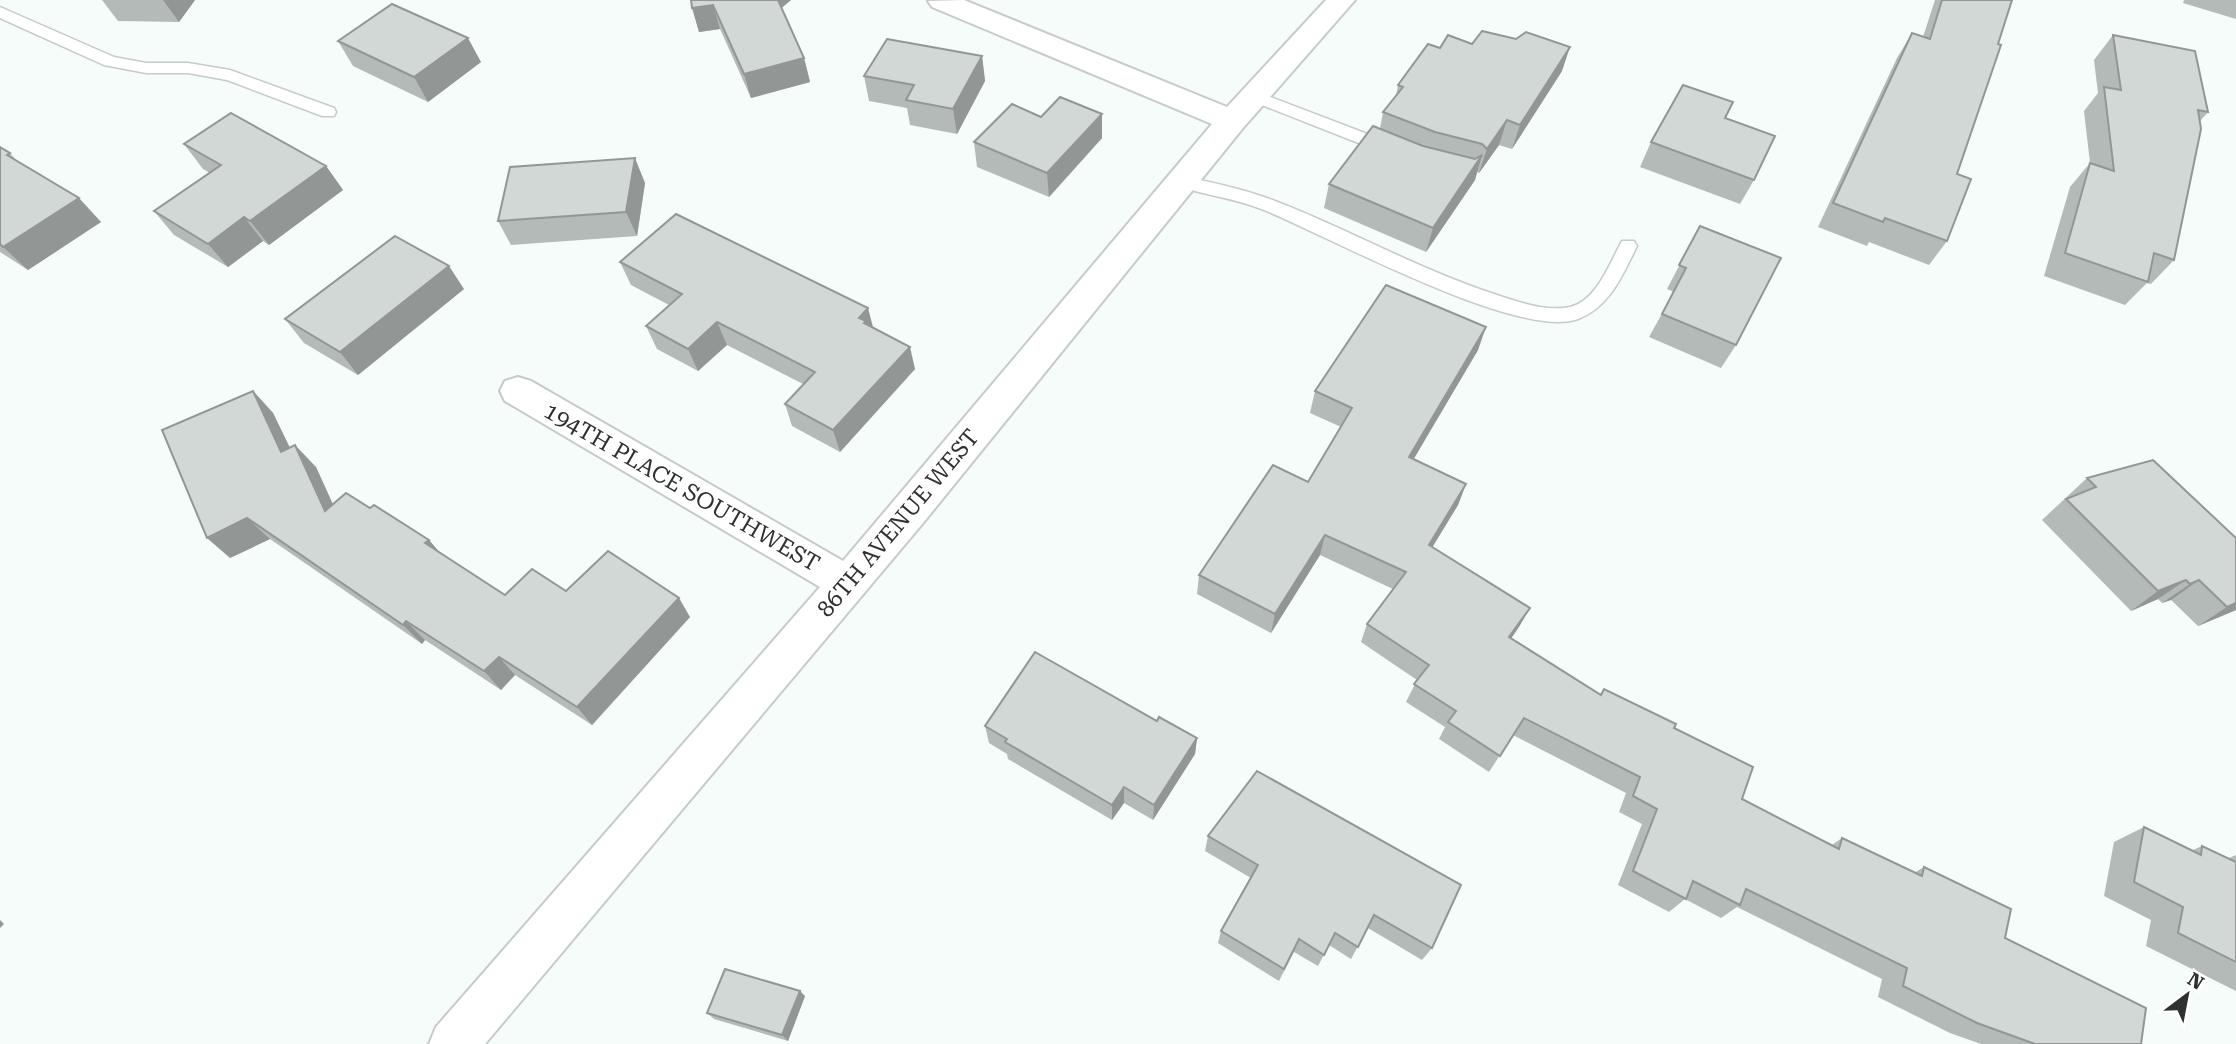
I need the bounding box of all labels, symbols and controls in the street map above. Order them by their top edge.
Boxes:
street label: 194TH PLACE SOUTHWEST [539,397,824,578]
street label: 86TH AVENUE WEST [812,424,985,623]
north arrow [2152,960,2222,1030]
text: N [2183,967,2208,995]

